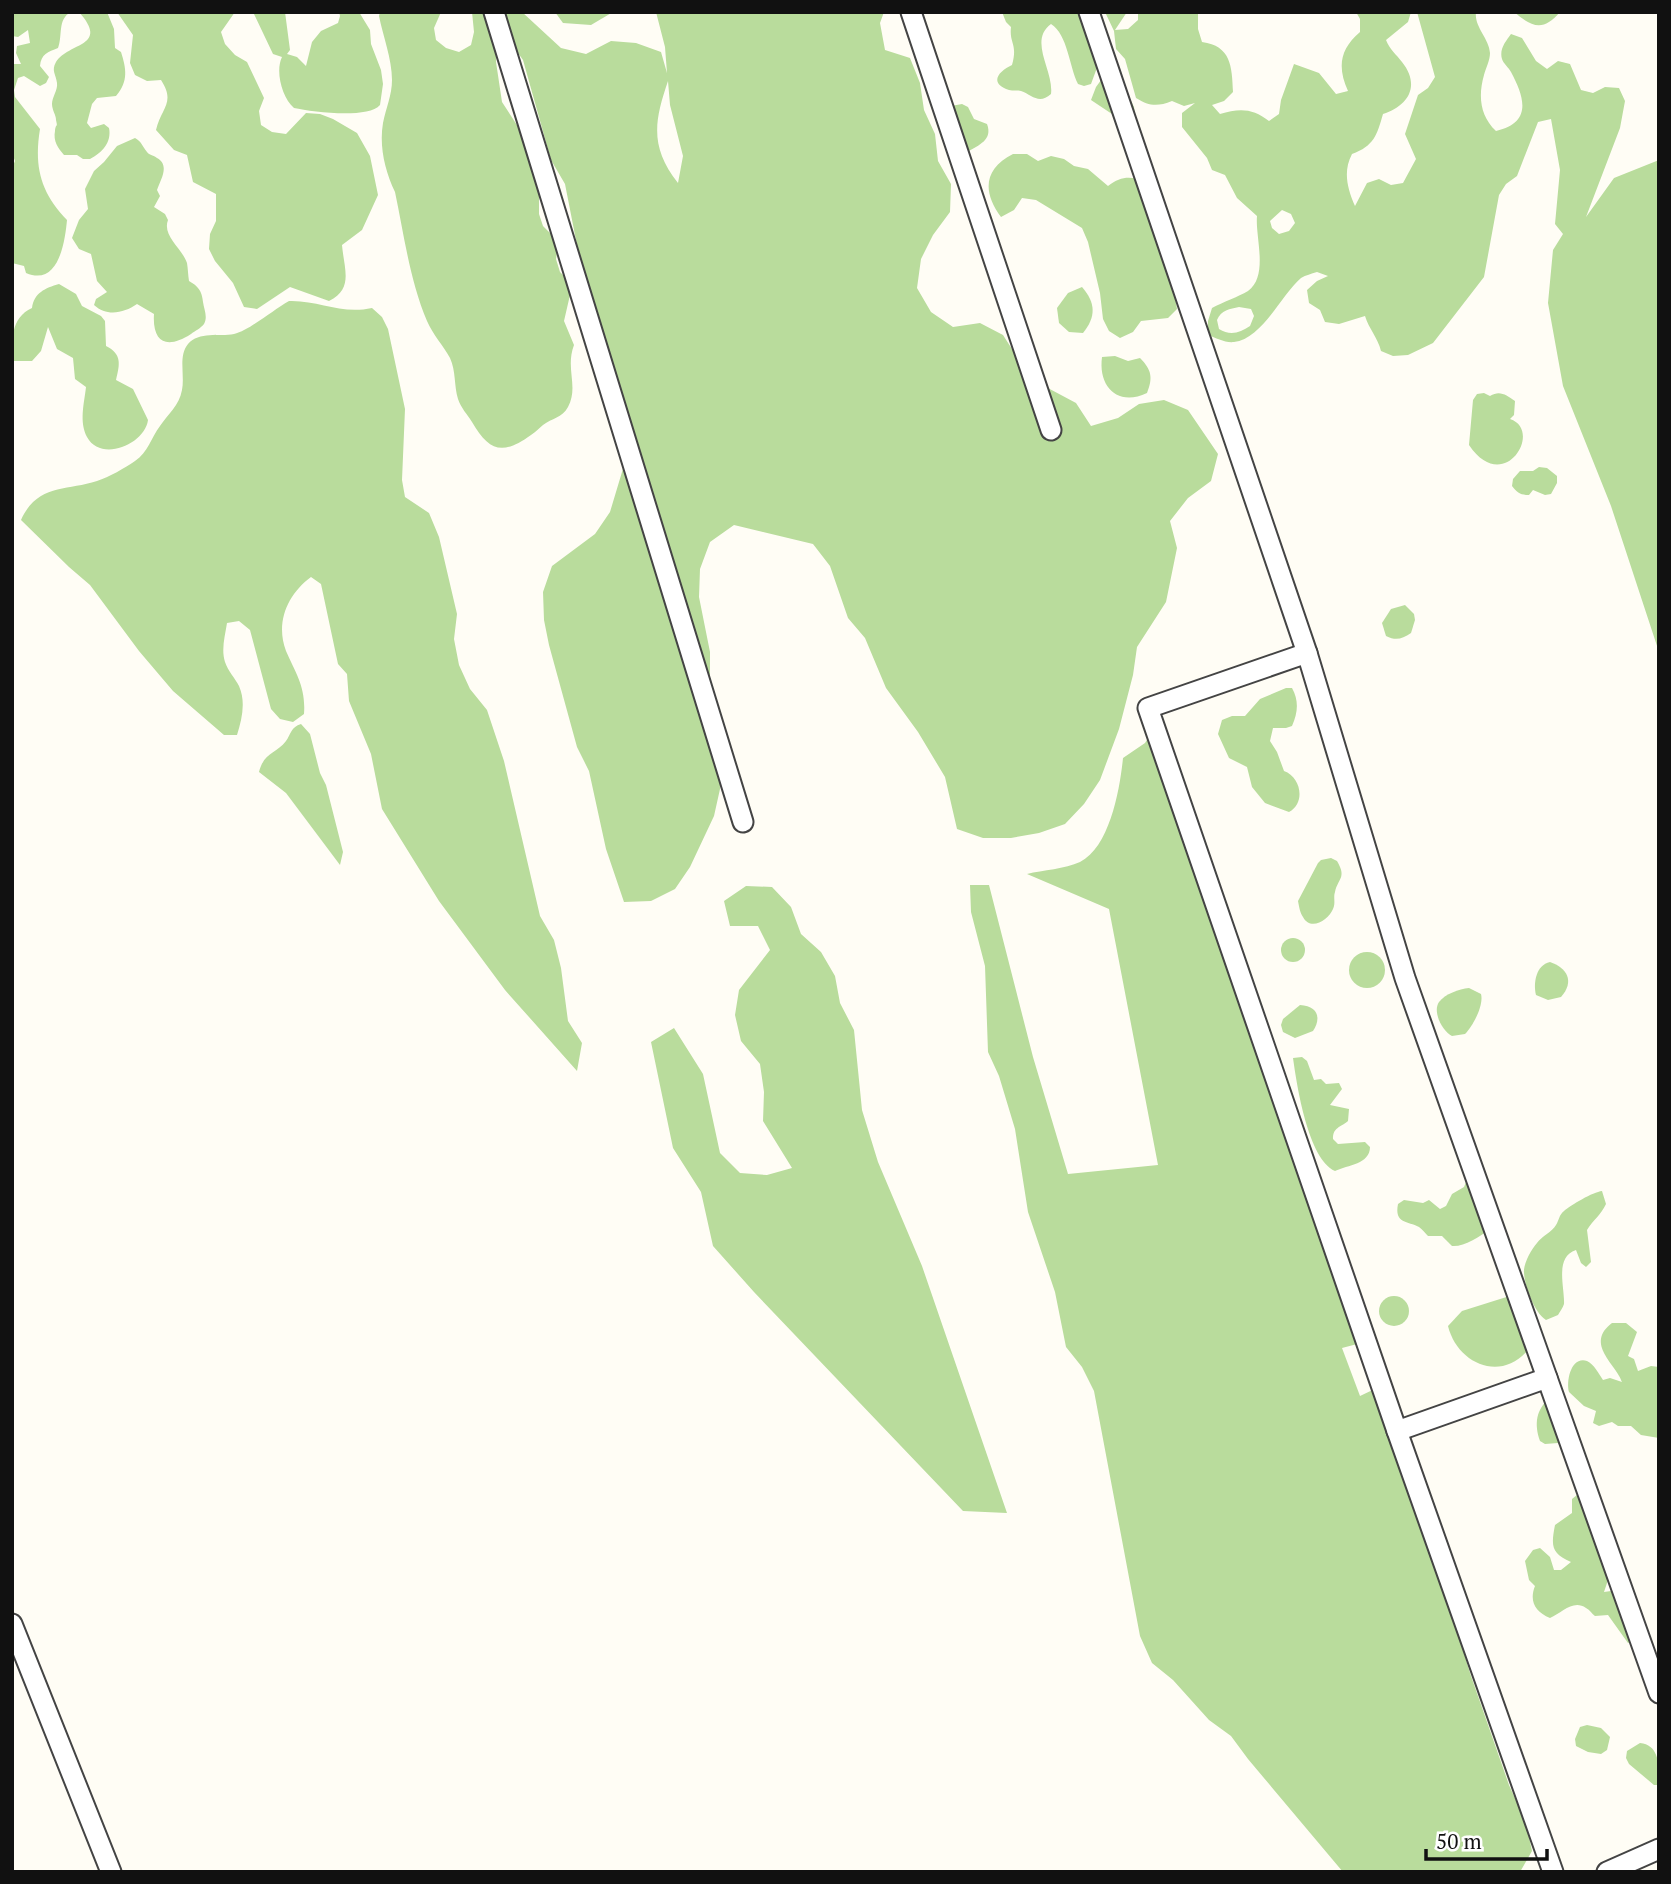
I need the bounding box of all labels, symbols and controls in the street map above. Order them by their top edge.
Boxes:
scale bar [1426,1818,1547,1862]
text: 50 m [1436,1827,1482,1855]

